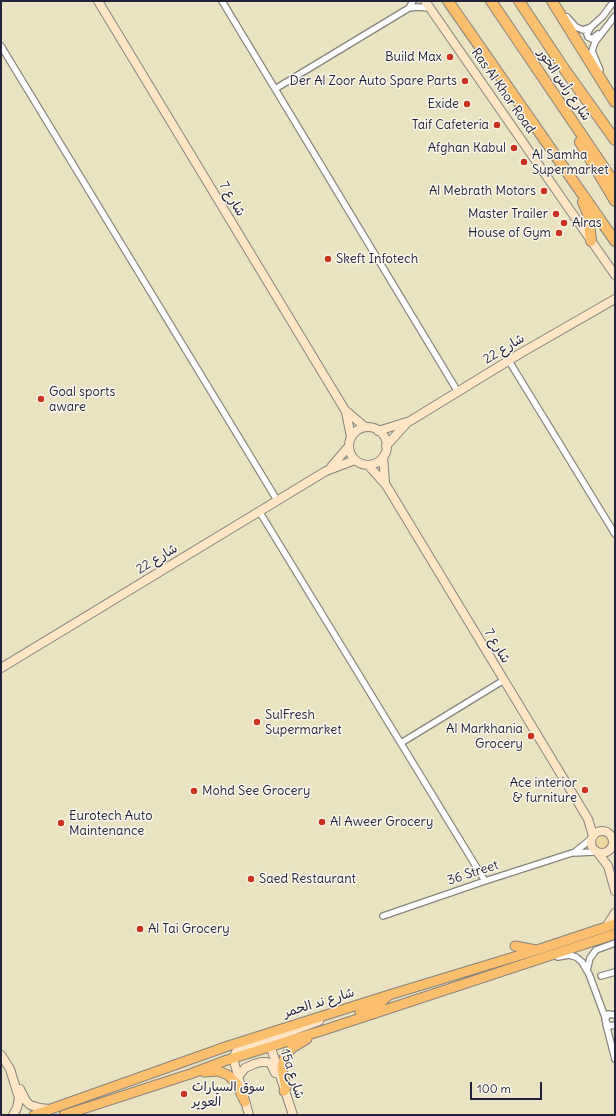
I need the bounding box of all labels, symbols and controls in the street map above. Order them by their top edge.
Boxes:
street label: Ras Al Khor Road [468,45,538,137]
street label: شارع رأس الخور [534,46,594,124]
place label: Build Max [385,49,442,65]
marker: Build Max [445,52,455,62]
place label: Der Al Zoor Auto Spare Parts [290,73,457,89]
marker: Der Al Zoor Auto Spare Parts [460,76,470,86]
place label: Exide [428,96,459,112]
marker: Exide [462,99,472,109]
place label: Taif Cafeteria [412,117,489,133]
marker: Taif Cafeteria [492,120,502,130]
place label: Afghan Kabul [428,140,506,156]
marker: Afghan Kabul [509,143,519,153]
place label: Al Samha Supermarket [532,147,609,178]
marker: Al Samha Supermarket [519,157,529,167]
street label: شارع 7 [216,179,248,219]
place label: Al Mebrath Motors [429,183,536,199]
marker: Al Mebrath Motors [539,186,549,196]
place label: Master Trailer [468,206,548,222]
marker: Master Trailer [551,209,561,219]
place label: Alras [572,215,602,231]
marker: Alras [559,218,569,228]
place label: House of Gym [468,225,551,241]
marker: House of Gym [554,228,564,238]
place label: Skeft Infotech [336,251,418,267]
marker: Skeft Infotech [323,254,333,264]
street label: شارع 22 [480,331,528,367]
place label: Goal sports aware [49,384,115,415]
marker: Goal sports aware [36,394,46,404]
street label: شارع 22 [133,541,181,577]
street label: شارع 7 [481,626,513,666]
place label: SulFresh Supermarket [265,707,342,738]
marker: SulFresh Supermarket [252,717,262,727]
place label: Al Markhania Grocery [446,721,523,752]
marker: Al Markhania Grocery [526,731,536,741]
place label: Ace interior & furniture [510,775,577,806]
place label: Mohd See Grocery [202,783,310,799]
marker: Ace interior & furniture [580,785,590,795]
marker: Mohd See Grocery [189,786,199,796]
place label: Eurotech Auto Maintenance [69,808,152,839]
place label: Al Aweer Grocery [330,814,433,830]
marker: Al Aweer Grocery [317,817,327,827]
marker: Eurotech Auto Maintenance [56,818,66,828]
street label: 36 Street [446,857,500,889]
place label: Saed Restaurant [259,871,356,887]
marker: Saed Restaurant [246,874,256,884]
place label: Al Tai Grocery [148,921,230,937]
marker: Al Tai Grocery [135,924,145,934]
street label: شارع ند الحمر [282,985,356,1021]
street label: 15a شارع [277,1047,307,1101]
scale bar [472,1074,544,1100]
place label: سوق السيارات العوير [192,1079,265,1110]
text: 100 m [477,1081,511,1096]
marker: سوق السيارات العوير [179,1089,189,1099]

